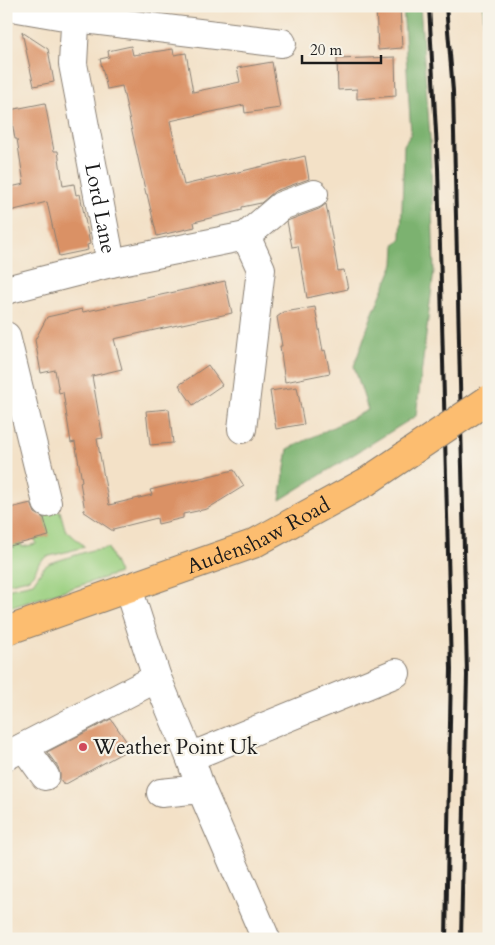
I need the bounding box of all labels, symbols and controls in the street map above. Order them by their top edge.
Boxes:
scale bar [302,32,381,64]
text: 20 m [310,40,342,60]
street label: Lord Lane [78,160,123,256]
street label: Audenshaw Road [183,490,335,581]
place label: Weather Point Uk [92,733,259,762]
marker: Weather Point Uk [77,741,89,753]

